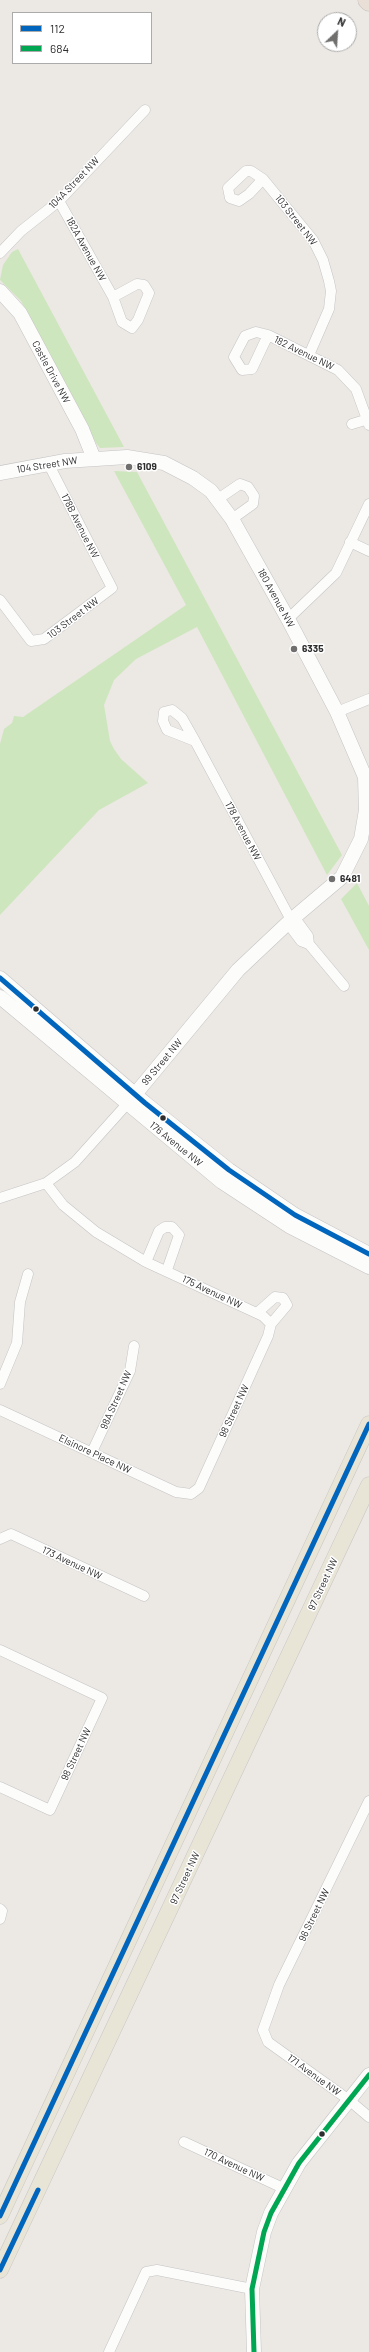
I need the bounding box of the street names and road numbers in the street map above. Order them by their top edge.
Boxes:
street label: 104A Street NW [46,155,102,211]
street label: 103 Street NW [272,192,320,248]
street label: 182A Avenue NW [63,215,109,283]
street label: 182 Avenue NW [272,333,336,373]
street label: Castle Drive NW [30,339,72,405]
street label: 104 Street NW [16,454,78,476]
street label: 178B Avenue NW [59,492,101,560]
street label: 180 Avenue NW [255,566,297,630]
street label: 103 Street NW [45,595,101,641]
street label: 178 Avenue NW [223,800,263,862]
street label: 99 Street NW [139,1036,185,1088]
street label: 176 Avenue NW [147,1119,205,1169]
street label: 175 Avenue NW [180,1273,244,1311]
street label: 98A Street NW [98,1369,134,1431]
street label: 98 Street NW [216,1383,252,1439]
street label: Elsinore Place NW [57,1432,133,1476]
street label: 173 Avenue NW [40,1544,104,1582]
street label: 97 Street NW [306,1556,340,1612]
street label: 98 Street NW [58,1726,94,1782]
street label: 97 Street NW [168,1850,202,1906]
street label: 96 Street NW [296,1887,332,1943]
street label: 171 Avenue NW [285,2052,343,2098]
street label: 170 Avenue NW [202,2146,266,2184]

